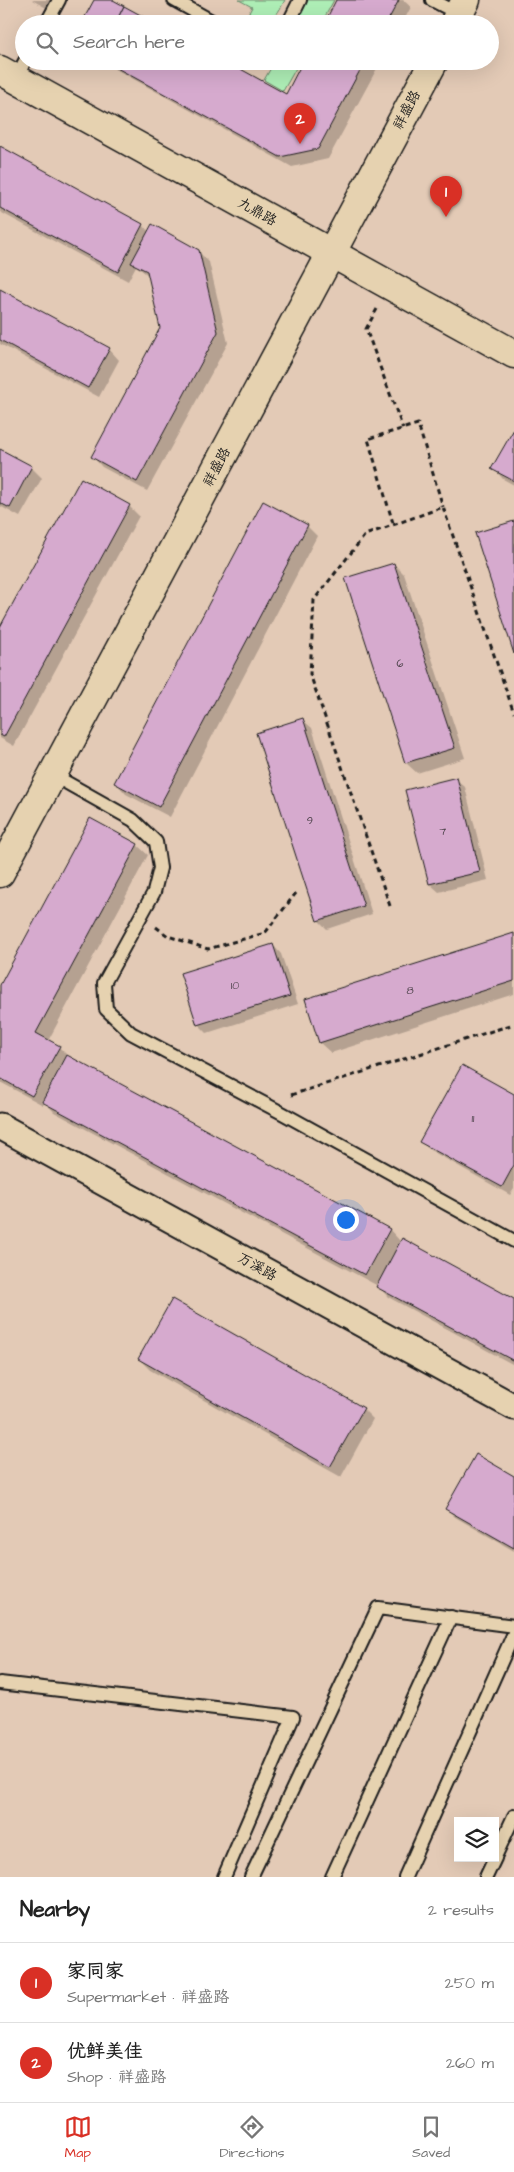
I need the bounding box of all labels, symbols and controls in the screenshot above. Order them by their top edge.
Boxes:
search box [15,15,499,70]
icon: search [33,29,61,57]
text: Search here [73,29,185,56]
street label: 祥盛路 [388,87,426,133]
pin: 2 [284,103,316,144]
pin: 1 [430,176,462,217]
street label: 九鼎路 [234,193,280,231]
street label: 祥盛路 [198,444,236,490]
house number: 6 [397,656,404,671]
house number: 9 [307,813,313,828]
house number: 7 [440,824,447,839]
house number: 10 [231,978,239,993]
house number: 8 [406,983,414,998]
house number: 11 [472,1111,475,1126]
your location [333,1207,359,1233]
street label: 万溪路 [234,1248,280,1286]
map controls [454,1817,499,1862]
button: layers [454,1817,499,1862]
text: Nearby [20,1895,90,1924]
text: 2 results [428,1899,494,1921]
text: 家同家 [67,1958,124,1985]
text: 1 [35,1972,37,1994]
text: 250 m [445,1972,494,1994]
text: Supermarket · 祥盛路 [67,1986,229,2008]
text: 优鲜美佳 [67,2038,143,2065]
text: 2 [31,2052,41,2074]
text: 260 m [446,2052,494,2074]
text: Shop · 祥盛路 [67,2066,166,2088]
tab: Map [64,2113,92,2163]
tab: Directions [219,2113,284,2163]
tab: Saved [412,2113,450,2163]

